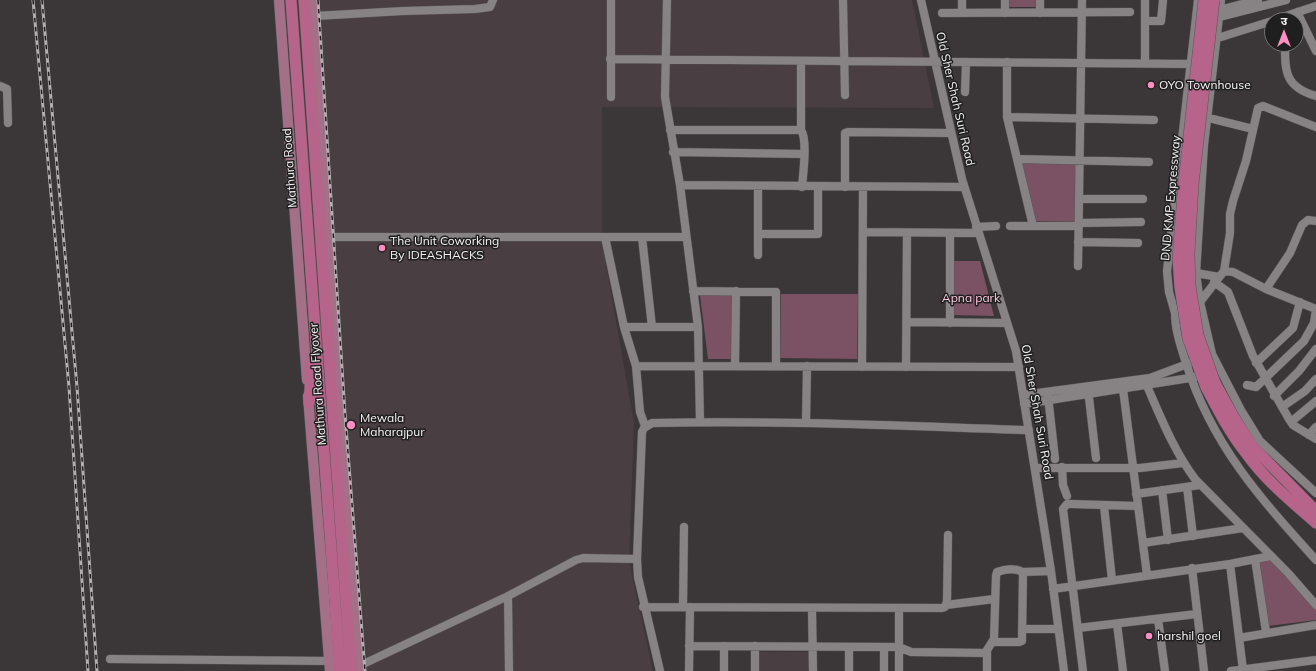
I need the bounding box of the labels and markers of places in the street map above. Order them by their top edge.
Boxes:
place label: OYO Townhouse [1159,78,1251,92]
marker: OYO Townhouse [1146,80,1156,90]
place label: The Unit Coworking By IDEASHACKS [390,234,499,262]
marker: The Unit Coworking By IDEASHACKS [377,243,387,253]
place label: Mewala Maharajpur [360,411,425,439]
marker: Mewala Maharajpur [345,419,357,431]
place label: harshil goel [1157,629,1221,643]
marker: harshil goel [1144,631,1154,641]

